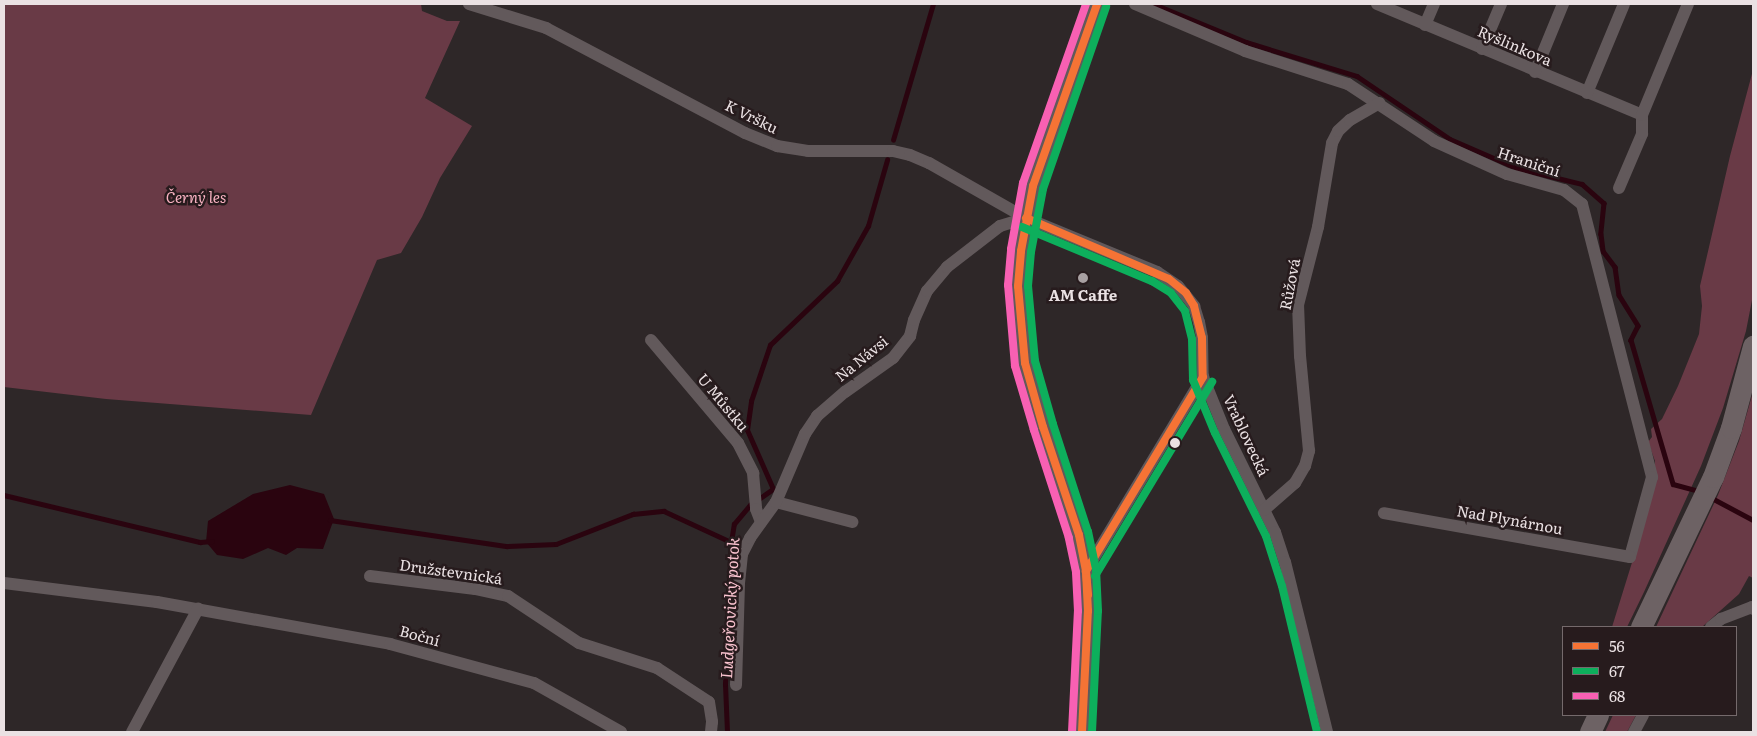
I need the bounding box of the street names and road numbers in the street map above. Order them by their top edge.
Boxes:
street label: Ryšlinkova [1475,21,1555,69]
street label: K Vršku [723,96,781,136]
street label: Hraniční [1495,142,1563,180]
street label: Růžová [1275,257,1303,311]
street label: Na Návsi [831,331,891,385]
street label: U Můstku [694,369,754,435]
street label: Vrablovecká [1220,391,1274,479]
street label: Nad Plynárnou [1456,501,1564,537]
street label: Družstevnická [398,555,504,587]
street label: Boční [398,621,442,649]

